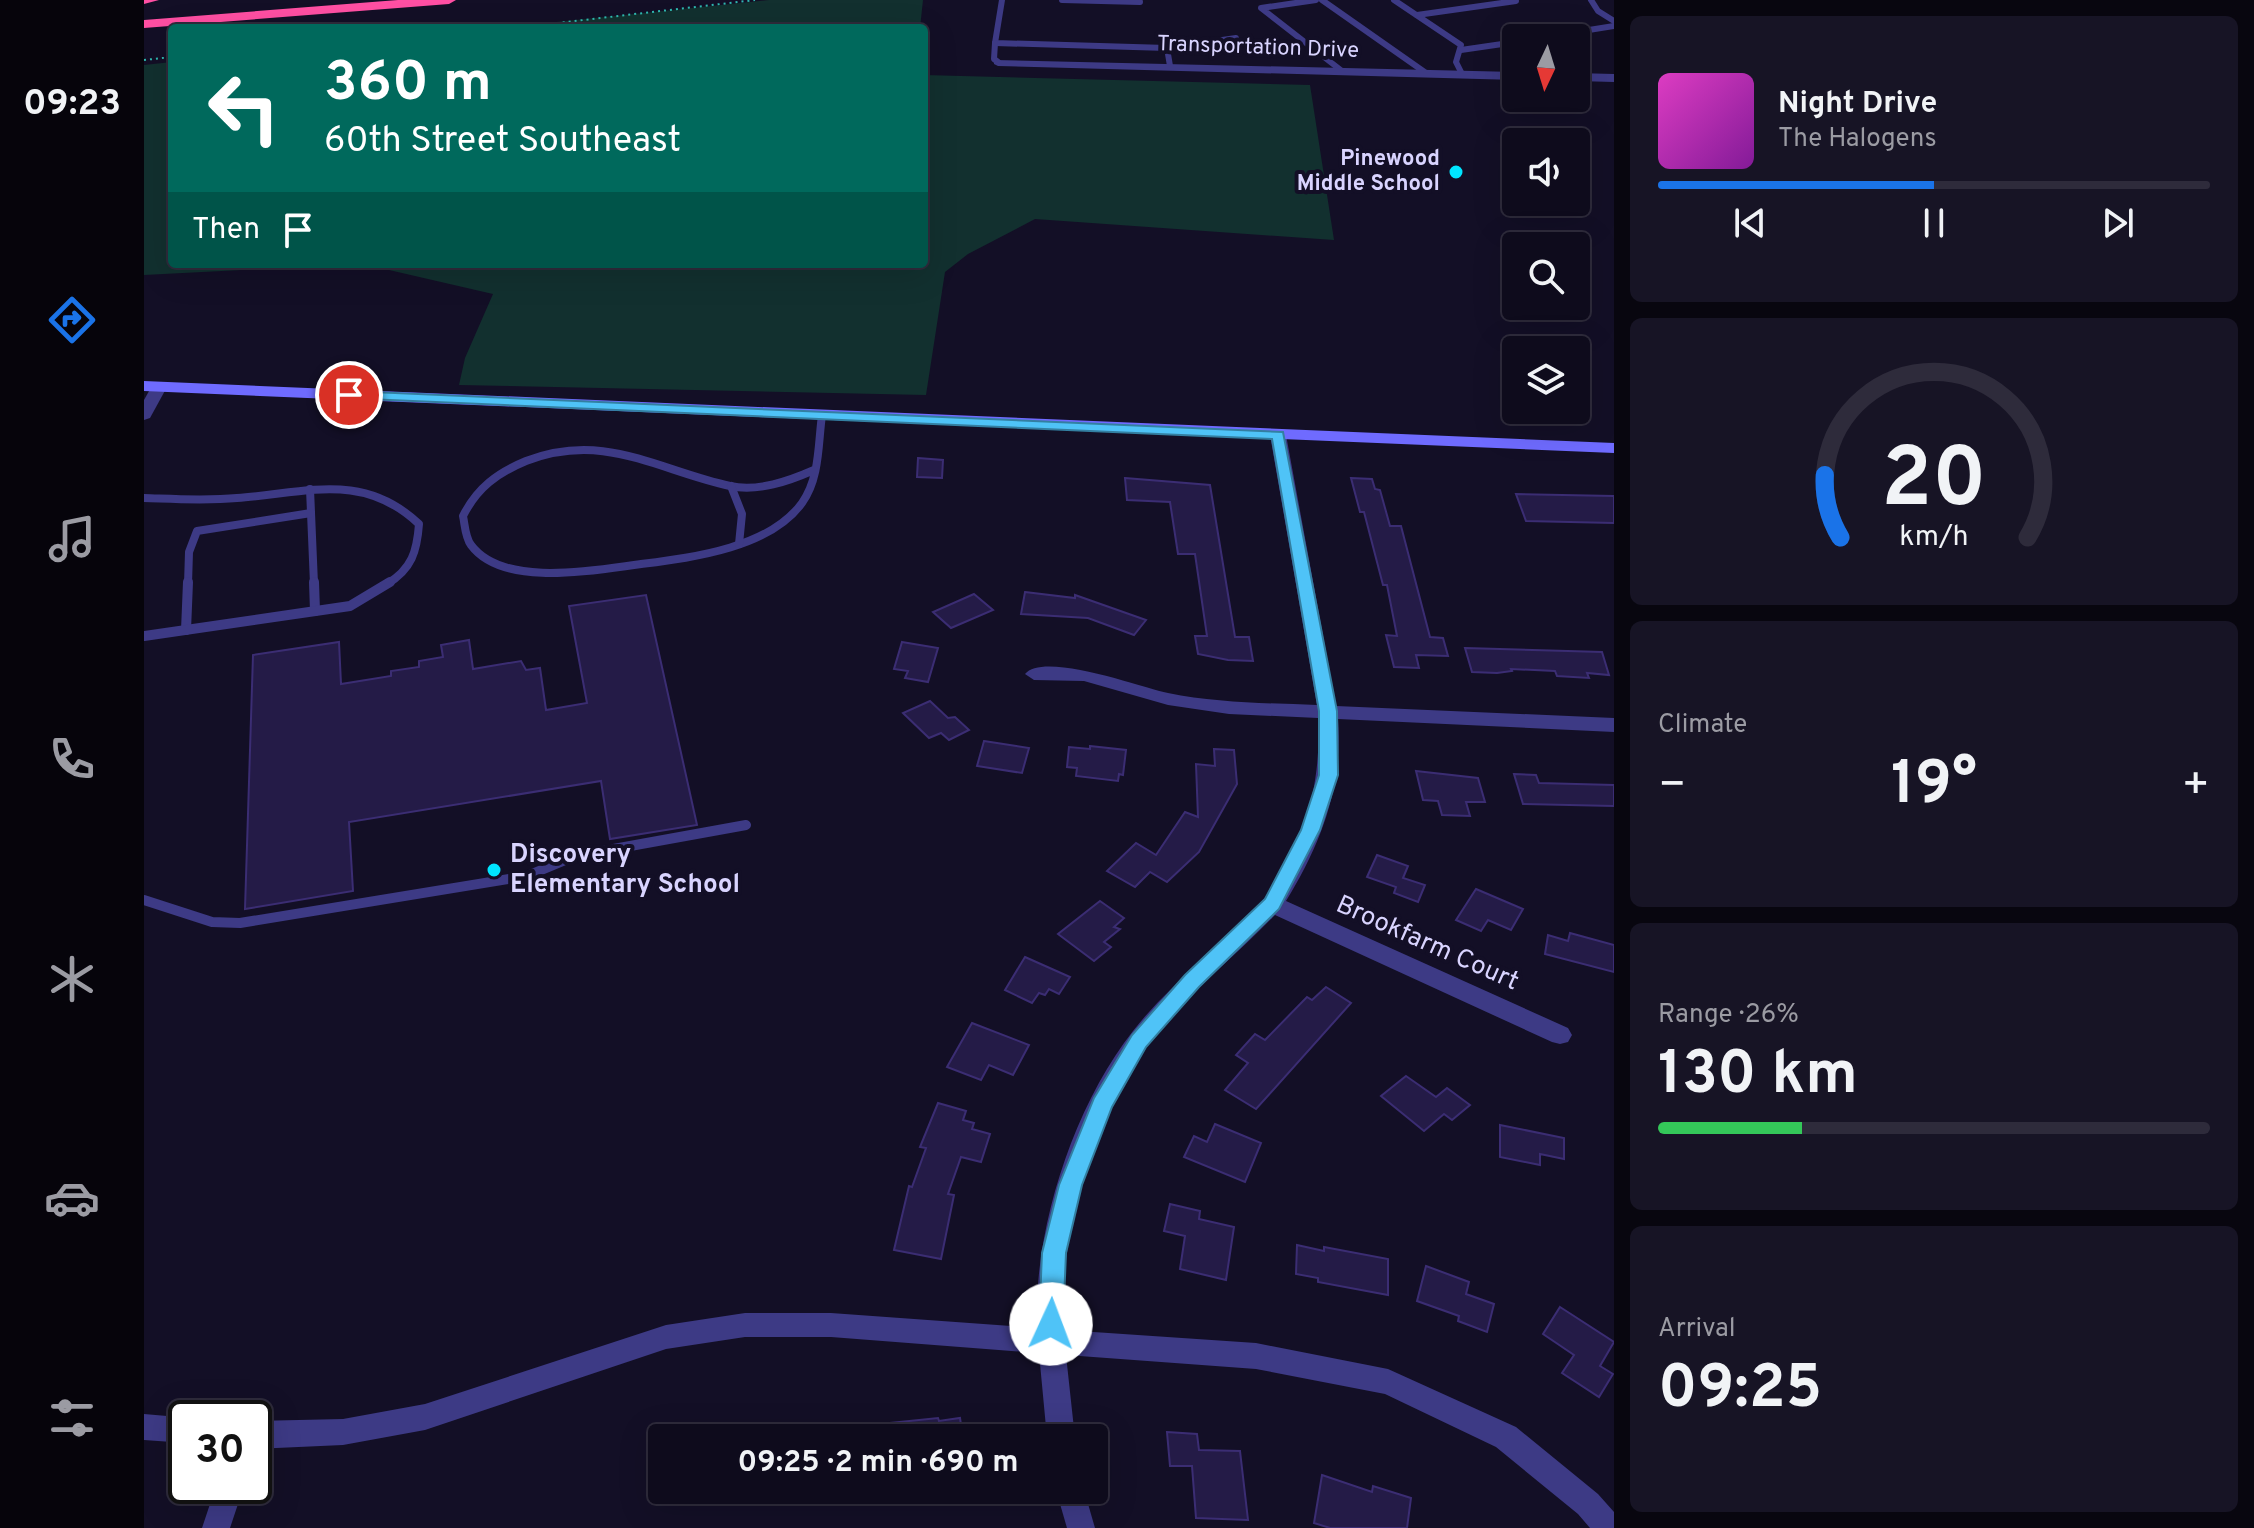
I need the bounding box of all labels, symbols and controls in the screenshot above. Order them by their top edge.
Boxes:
north arrow [1502,24,1590,112]
map controls [1502,24,1590,424]
street label: Transportation Drive [1157,31,1359,65]
text: 360 m [324,50,492,120]
icon: left [192,56,296,160]
text: 09:23 [23,82,121,128]
text: Night Drive [1778,86,1937,123]
text: 60th Street Southeast [324,119,681,165]
text: The Halogens [1778,123,1937,156]
button: sound [1502,128,1590,216]
place label: Pinewood Middle School [1297,146,1440,198]
marker: Pinewood Middle School [1447,163,1465,181]
icon: previous [1728,201,1772,245]
icon: pause [1912,201,1956,245]
icon: next [2096,201,2140,245]
icon: arrive [276,208,320,252]
text: Then [192,212,260,249]
button: search [1502,232,1590,320]
icon: directions [44,292,100,348]
button: layers [1502,336,1590,424]
pin [315,361,383,429]
icon: arrive [327,373,371,417]
text: 20 [1881,430,1987,535]
icon: music [44,511,100,567]
text: km/h [1899,520,1969,556]
text: Climate [1658,709,1747,742]
icon: phone [44,731,100,787]
text: 19° [1891,749,1977,825]
text: − [1658,759,1686,815]
text: + [2182,759,2210,815]
place label: Discovery Elementary School [510,839,740,902]
marker: Discovery Elementary School [485,861,503,879]
street label: Brookfarm Court [1330,889,1524,999]
icon: climate [44,951,100,1007]
text: Range · 26% [1658,999,1799,1032]
text: 130 km [1658,1039,1858,1115]
icon: car [44,1170,100,1226]
position arrow [1009,1282,1093,1366]
text: Arrival [1658,1313,1736,1346]
text: 09:25 [1658,1353,1822,1429]
icon: filters [44,1390,100,1446]
speed limit sign: 30 [168,1400,272,1504]
text: 09:25 · 2 min · 690 m [737,1445,1019,1482]

